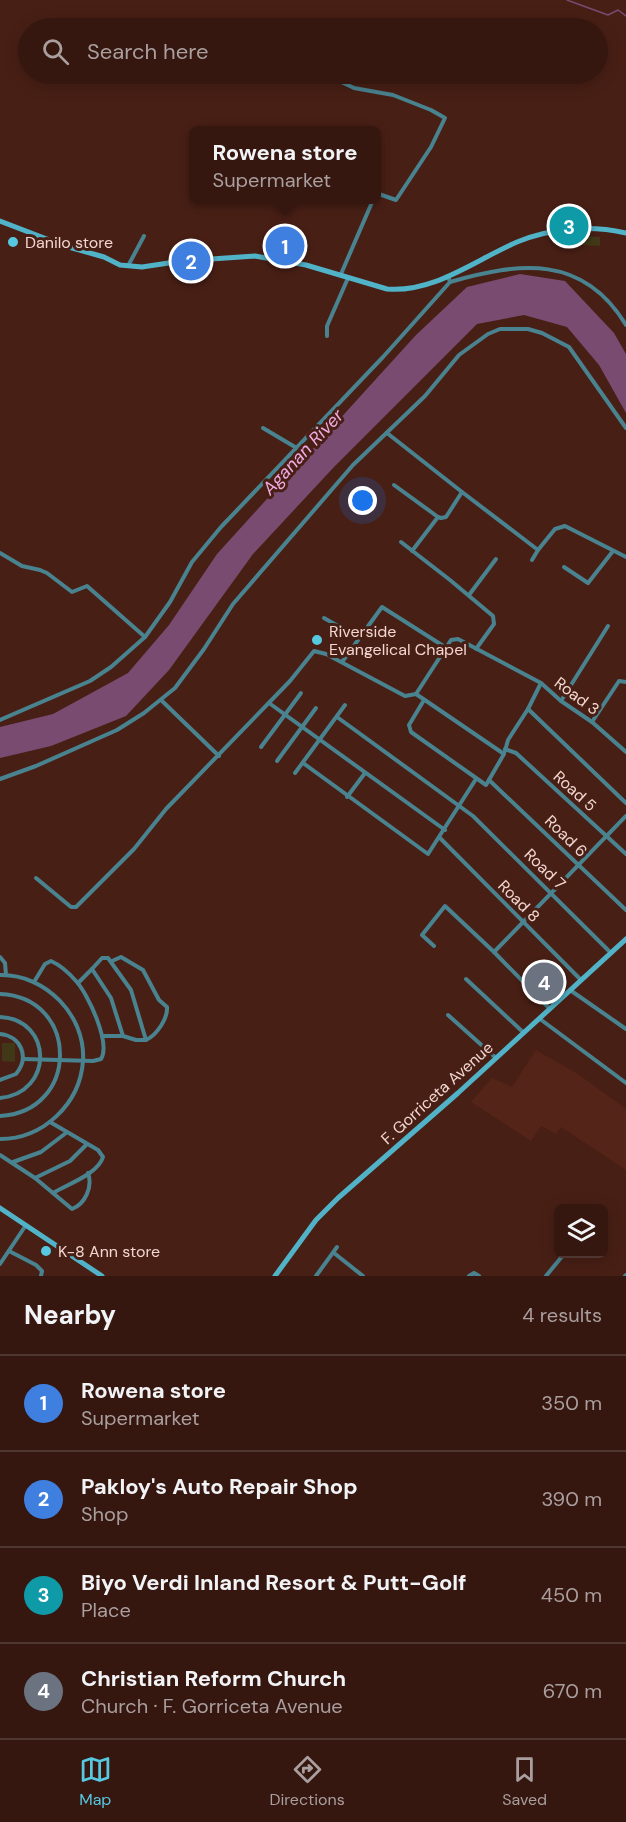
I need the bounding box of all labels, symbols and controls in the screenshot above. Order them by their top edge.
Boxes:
search box [18,18,608,84]
icon: search [39,35,72,68]
text: Search here [87,37,208,66]
popup [189,126,381,204]
text: Rowena store [213,138,357,167]
text: Supermarket [213,167,331,193]
pin: 3 [550,204,588,248]
pin: 1 [266,224,304,268]
place label: Danilo store [25,232,113,253]
marker: Danilo store [6,235,20,249]
pin: 2 [172,238,210,284]
water label: Aganan River [256,403,350,501]
your location [348,486,377,515]
place label: Riverside Evangelical Chapel [329,621,467,660]
marker: Riverside Evangelical Chapel [310,633,324,647]
street label: Road 3 [550,672,604,720]
street label: Road 5 [549,766,601,816]
street label: Road 6 [540,811,592,861]
street label: Road 7 [520,844,570,894]
street label: Road 8 [493,875,545,927]
pin: 4 [524,960,564,1004]
street label: F. Gorriceta Avenue [377,1037,497,1149]
map controls [554,1204,608,1258]
button: layers [554,1204,608,1258]
place label: K-8 Ann store [58,1241,160,1262]
marker: K-8 Ann store [39,1244,53,1258]
text: Nearby [24,1298,116,1332]
text: 4 results [522,1302,602,1328]
text: Rowena store [81,1376,226,1405]
text: 1 [40,1390,47,1416]
text: 350 m [541,1390,602,1416]
text: Supermarket [81,1405,200,1431]
text: Pakloy's Auto Repair Shop [81,1472,358,1501]
text: 2 [38,1486,49,1512]
text: 390 m [541,1486,602,1512]
text: Shop [81,1501,128,1527]
text: Biyo Verdi Inland Resort & Putt-Golf [81,1568,466,1597]
text: 3 [37,1582,50,1608]
text: 450 m [541,1582,602,1608]
text: Place [81,1597,131,1623]
text: Christian Reform Church [81,1664,346,1693]
text: 4 [37,1678,50,1704]
text: 670 m [543,1678,602,1704]
text: Church · F. Gorriceta Avenue [81,1693,343,1719]
tab: Map [79,1753,112,1810]
tab: Directions [269,1753,345,1810]
tab: Saved [502,1753,547,1810]

